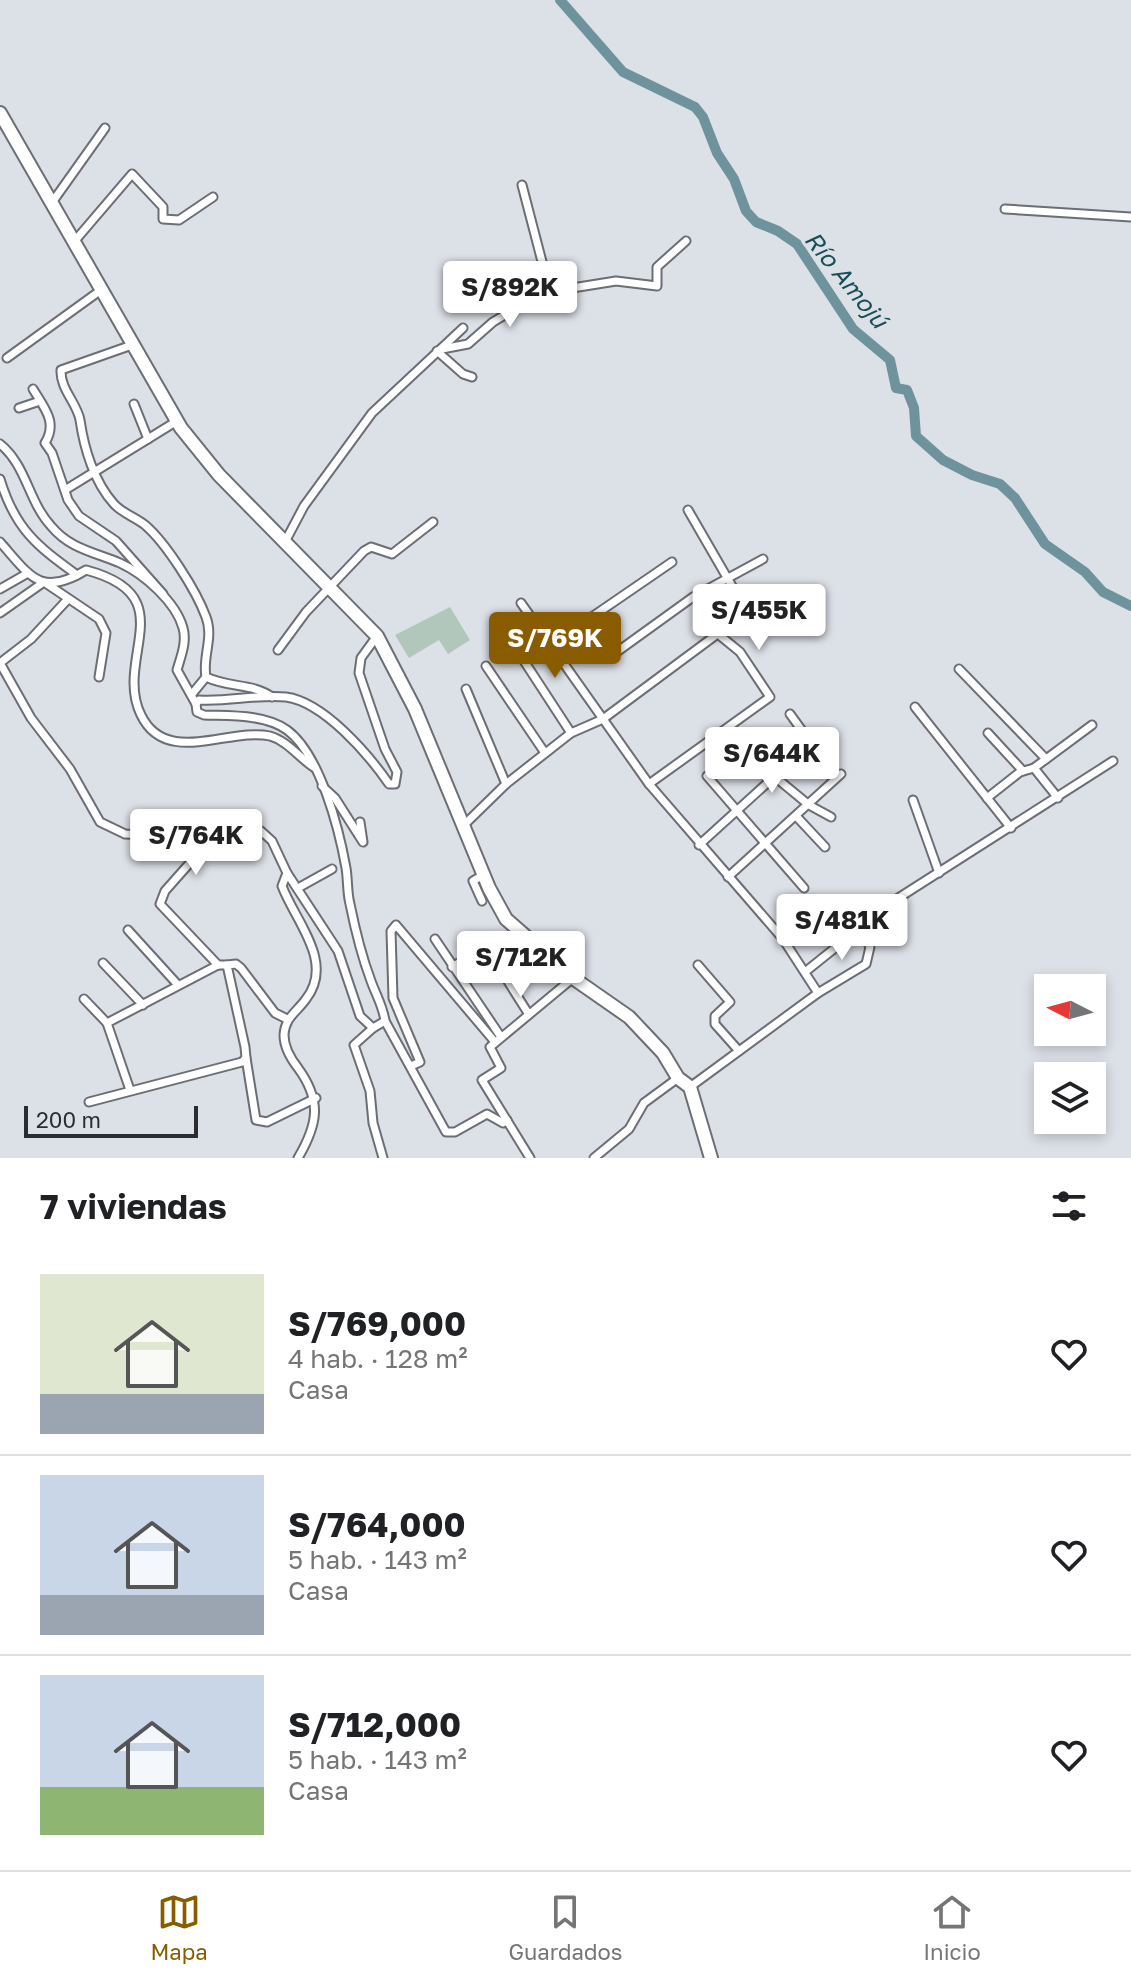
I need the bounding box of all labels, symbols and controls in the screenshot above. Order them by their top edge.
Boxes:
water label: Río Amojú [799,225,896,336]
pin: S/892K [445,261,575,329]
text: S/892K [461,271,559,302]
pin: S/455K [694,584,824,652]
text: S/455K [711,594,807,625]
pin: S/769K [490,612,620,680]
text: S/769K [507,622,603,653]
pin: S/644K [707,727,837,795]
text: S/644K [723,737,821,768]
pin: S/764K [131,809,261,877]
text: S/764K [148,819,244,850]
pin: S/481K [777,894,907,962]
text: S/481K [794,904,890,935]
pin: S/712K [456,931,586,999]
text: S/712K [475,941,567,972]
north arrow [1034,974,1106,1046]
map controls [1034,974,1106,1134]
button: layers [1034,1062,1106,1134]
scale bar [24,1102,198,1138]
text: 200 m [36,1106,101,1133]
icon: filters [1047,1184,1091,1228]
text: 7 viviendas [40,1186,227,1226]
text: S/769,000 [288,1303,466,1343]
icon: home [104,1306,200,1402]
icon: heart [1047,1332,1091,1376]
text: 4 hab. · 128 m² [288,1343,468,1374]
text: Casa [288,1374,349,1405]
text: S/764,000 [288,1504,466,1544]
icon: home [104,1507,200,1603]
icon: heart [1047,1533,1091,1577]
text: 5 hab. · 143 m² [288,1544,467,1575]
text: Casa [288,1575,349,1606]
text: S/712,000 [288,1704,461,1744]
icon: home [104,1707,200,1803]
icon: heart [1047,1733,1091,1777]
text: 5 hab. · 143 m² [288,1744,467,1775]
text: Casa [288,1775,349,1806]
tab: Mapa [150,1890,208,1965]
tab: Guardados [508,1890,622,1965]
tab: Inicio [923,1890,981,1965]

